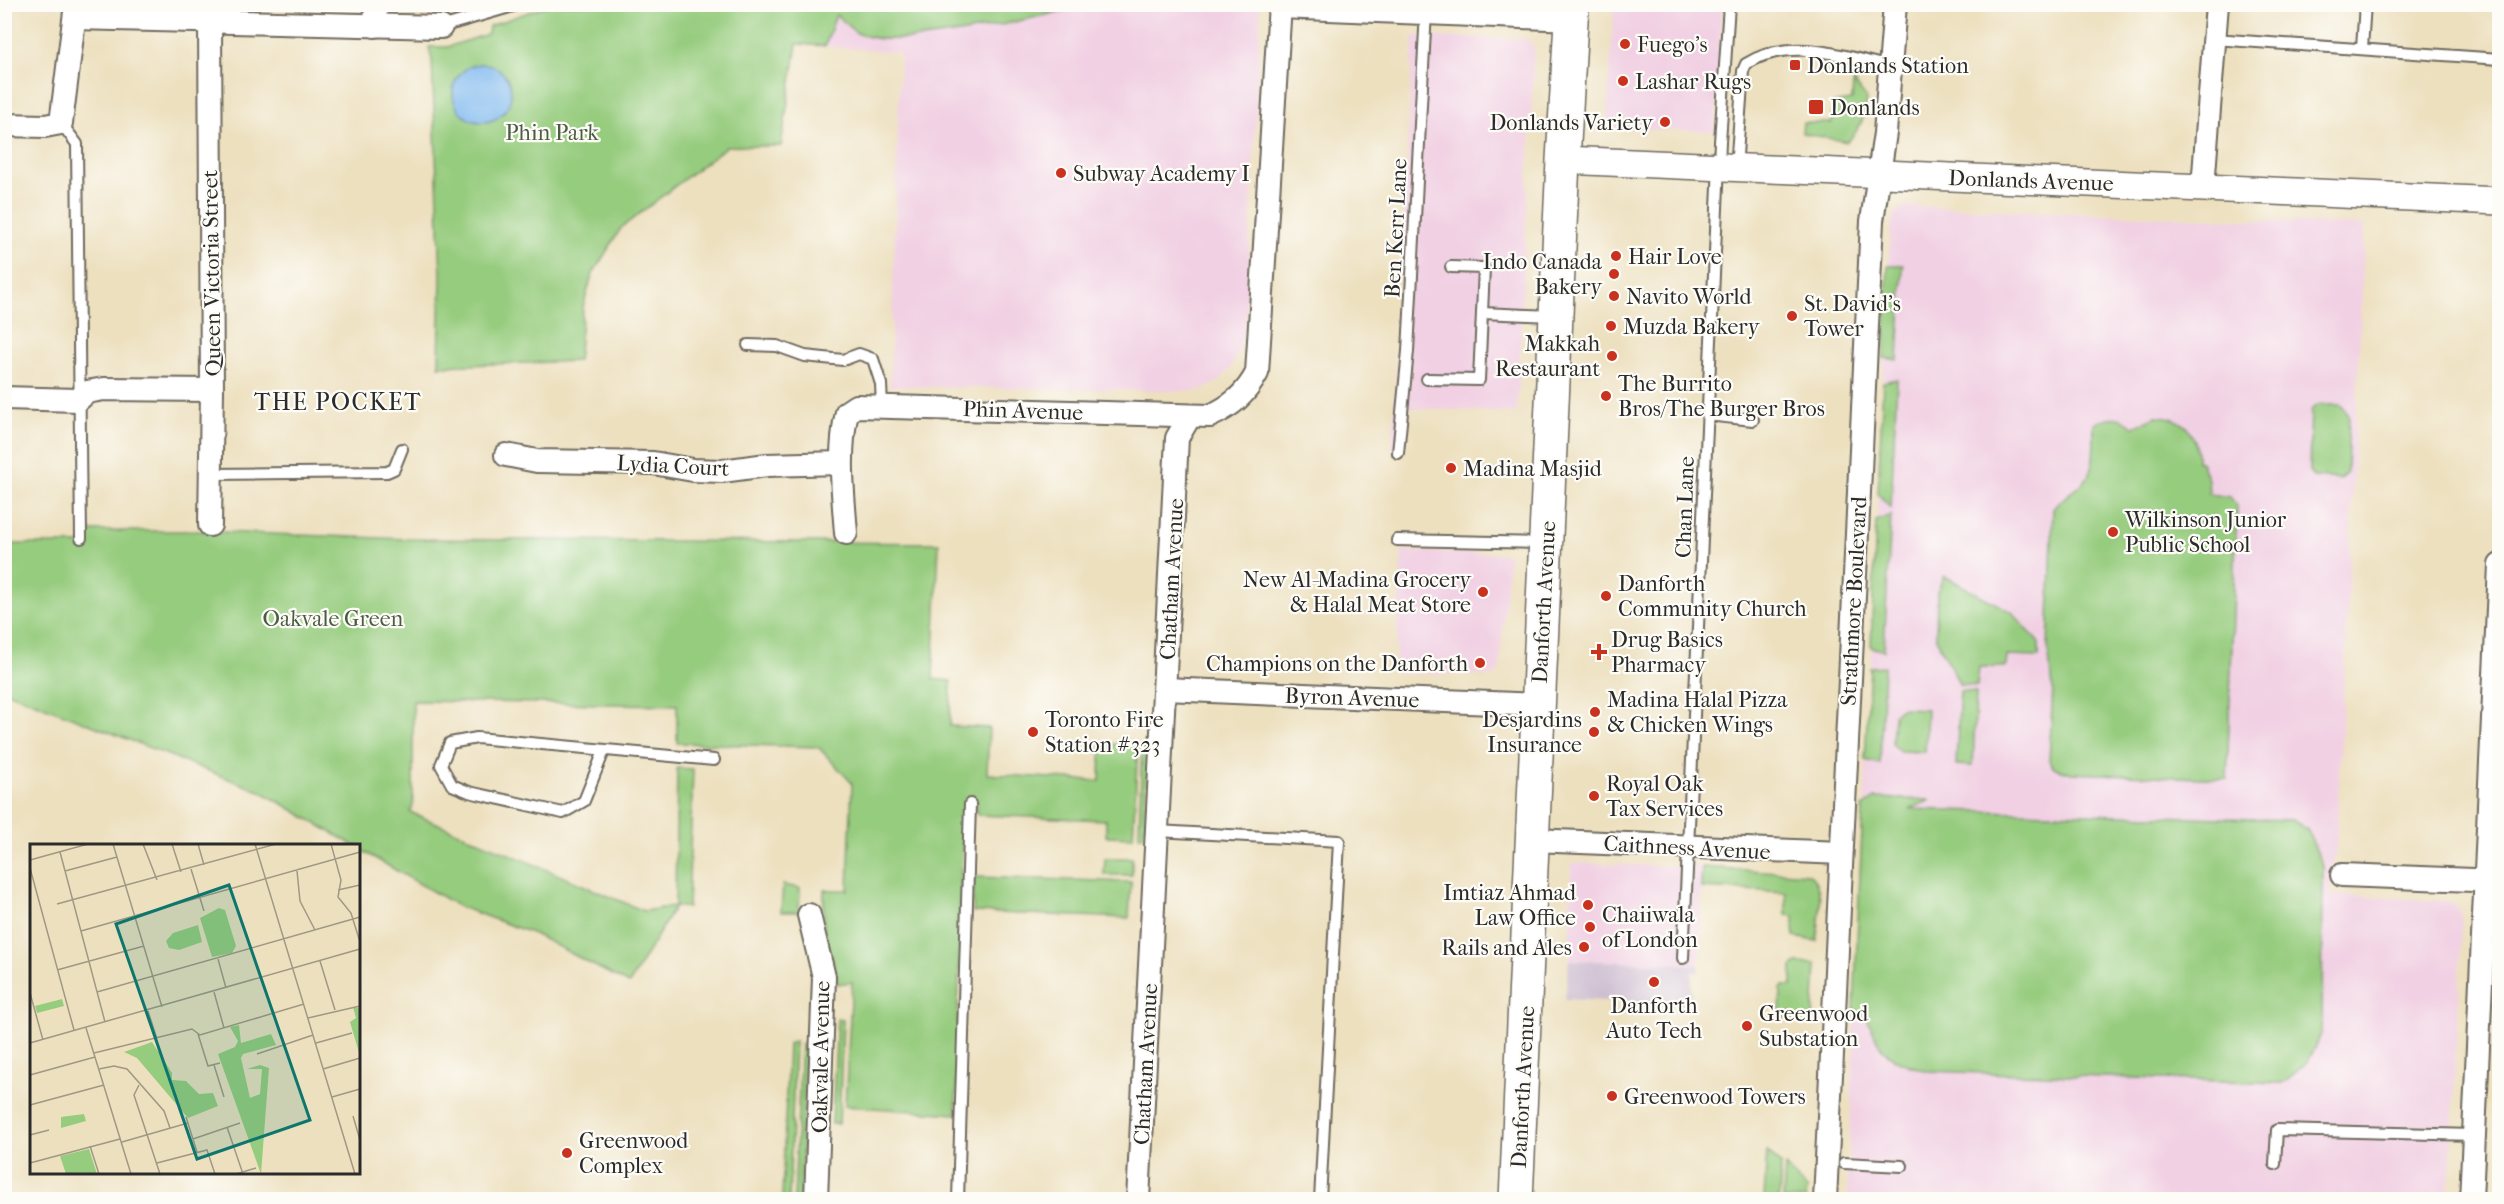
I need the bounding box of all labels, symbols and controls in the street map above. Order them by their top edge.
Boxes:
place label: Fuego's [1637,32,1708,58]
marker: Fuego's [1618,37,1632,51]
place label: Donlands Station [1807,53,1969,79]
marker: Donlands Station [1788,58,1802,72]
place label: Lashar Rugs [1635,69,1751,95]
marker: Lashar Rugs [1616,74,1630,88]
place label: Donlands [1830,95,1920,121]
marker: Donlands [1807,98,1825,116]
place label: Donlands Variety [1489,110,1654,136]
marker: Donlands Variety [1658,115,1672,129]
park label: Phin Park [505,120,599,146]
street label: Ben Kerr Lane [1379,158,1413,298]
place label: Subway Academy I [1073,161,1250,187]
street label: Donlands Avenue [1948,165,2114,197]
marker: Subway Academy I [1054,166,1068,180]
street label: Queen Victoria Street [197,169,227,376]
place label: Hair Love [1628,244,1722,270]
place label: Indo Canada Bakery [1483,249,1603,300]
marker: Hair Love [1609,249,1623,263]
marker: Indo Canada Bakery [1607,267,1621,281]
place label: Navito World [1626,284,1752,310]
marker: Navito World [1607,289,1621,303]
place label: St. David's Tower [1804,291,1901,342]
marker: St. David's Tower [1785,309,1799,323]
place label: Muzda Bakery [1623,314,1761,340]
marker: Muzda Bakery [1604,319,1618,333]
place label: Makkah Restaurant [1495,331,1601,382]
marker: Makkah Restaurant [1605,349,1619,363]
place label: The Burrito Bros/The Burger Bros [1618,371,1825,422]
district label: THE POCKET [254,388,422,416]
marker: The Burrito Bros/The Burger Bros [1599,389,1613,403]
street label: Phin Avenue [962,396,1084,426]
street label: Lydia Court [616,450,730,482]
place label: Madina Masjid [1463,456,1603,482]
street label: Chan Lane [1670,456,1700,558]
marker: Madina Masjid [1444,461,1458,475]
street label: Strathmore Boulevard [1836,495,1873,706]
street label: Chatham Avenue [1155,497,1189,660]
place label: Wilkinson Junior Public School [2124,507,2287,558]
street label: Danforth Avenue [1527,520,1561,684]
marker: Wilkinson Junior Public School [2106,525,2120,539]
place label: New Al-Madina Grocery & Halal Meat Store [1243,567,1472,618]
place label: Danforth Community Church [1618,571,1807,622]
marker: New Al-Madina Grocery & Halal Meat Store [1476,585,1490,599]
marker: Danforth Community Church [1599,589,1613,603]
park label: Oakvale Green [263,606,404,632]
place label: Drug Basics Pharmacy [1611,627,1723,678]
marker: Drug Basics Pharmacy [1592,645,1606,659]
place label: Champions on the Danforth [1206,651,1469,677]
marker: Champions on the Danforth [1473,656,1487,670]
street label: Byron Avenue [1284,683,1420,713]
place label: Madina Halal Pizza & Chicken Wings [1607,687,1788,738]
marker: Madina Halal Pizza & Chicken Wings [1588,705,1602,719]
place label: Toronto Fire Station #323 [1045,707,1164,758]
place label: Desjardins Insurance [1482,707,1582,758]
marker: Toronto Fire Station #323 [1026,725,1040,739]
marker: Desjardins Insurance [1587,725,1601,739]
place label: Royal Oak Tax Services [1606,771,1723,822]
marker: Royal Oak Tax Services [1587,789,1601,803]
street label: Caithness Avenue [1603,831,1771,865]
inset map [30,844,360,1174]
place label: Imtiaz Ahmad Law Office [1443,880,1577,931]
marker: Imtiaz Ahmad Law Office [1581,898,1595,912]
place label: Chaiiwala of London [1602,902,1698,953]
marker: Chaiiwala of London [1583,920,1597,934]
place label: Rails and Ales [1441,935,1572,961]
marker: Rails and Ales [1577,940,1591,954]
marker: Danforth Auto Tech [1647,975,1661,989]
street label: Oakvale Avenue [807,980,835,1133]
street label: Chatham Avenue [1129,982,1163,1145]
place label: Danforth Auto Tech [1605,993,1703,1044]
place label: Greenwood Substation [1759,1001,1869,1052]
street label: Danforth Avenue [1506,1005,1540,1169]
marker: Greenwood Substation [1740,1019,1754,1033]
place label: Greenwood Towers [1624,1084,1806,1110]
marker: Greenwood Towers [1605,1089,1619,1103]
place label: Greenwood Complex [579,1128,689,1179]
marker: Greenwood Complex [560,1146,574,1160]

